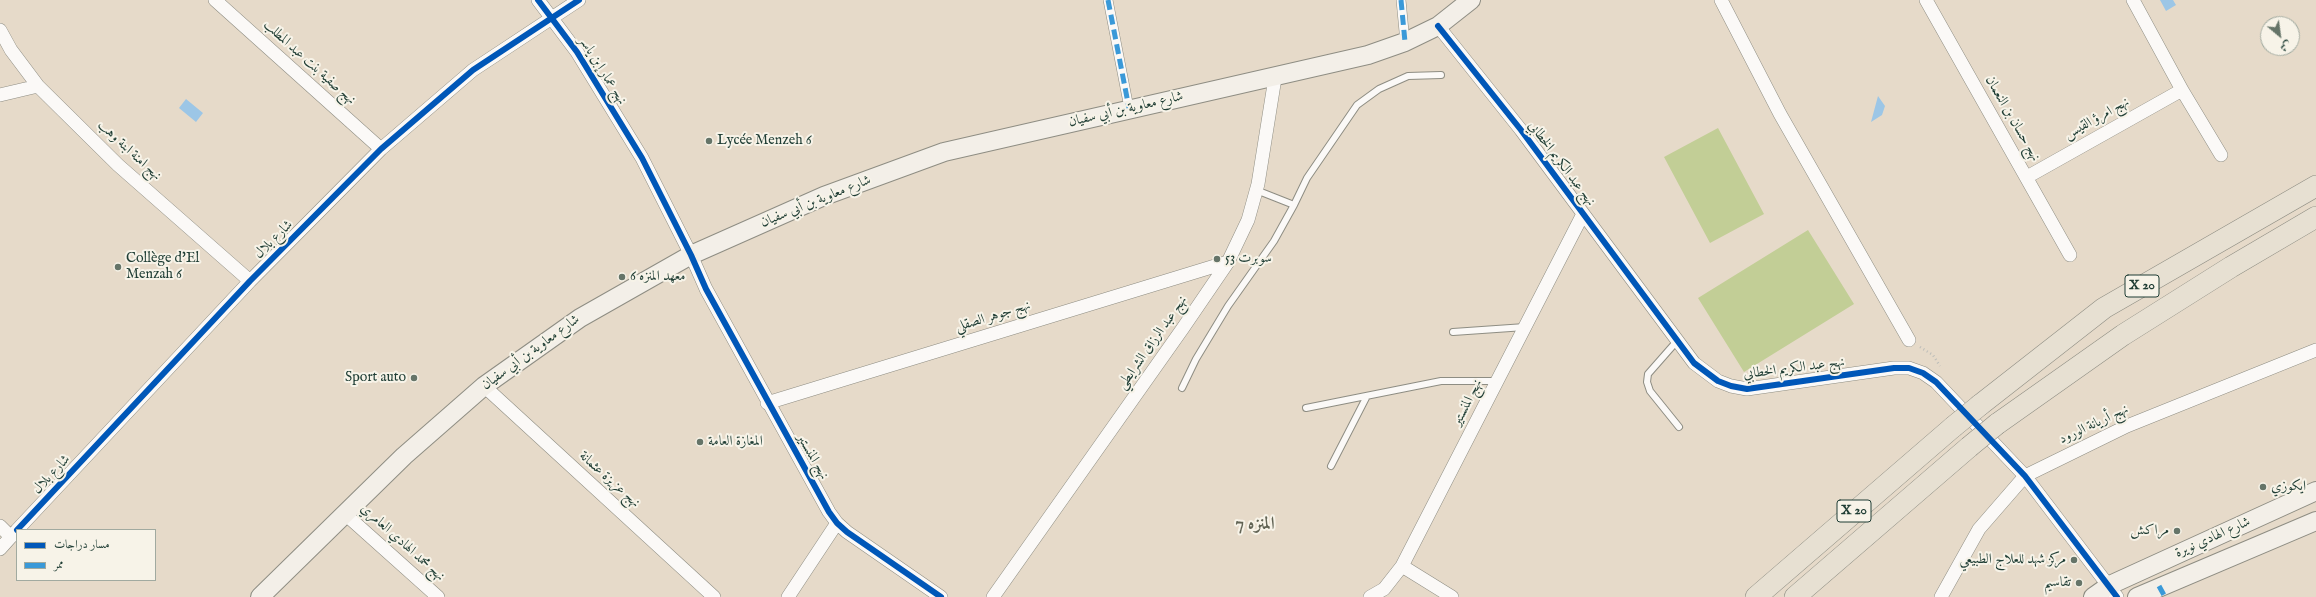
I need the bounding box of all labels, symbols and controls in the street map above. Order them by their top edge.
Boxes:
north arrow [2260,16,2300,56]
street label: نهج صفية بنت عبد المطلب [259,17,359,109]
street label: نهج عمار إبن ياسر [574,34,630,108]
text: ش [2277,37,2294,54]
street label: نهج حسان بن النعمان [1981,73,2043,165]
street label: شارع معاوية بن أبي سفيان [1067,89,1185,131]
street label: نهج امرؤ القيس [2061,94,2133,144]
street label: نهج امنة ابنة وهب [94,117,164,185]
street label: نهج عبد الكريم الخطابي [1524,118,1598,210]
place label: Lycée Menzeh 6 [717,133,812,149]
marker: Lycée Menzeh 6 [704,136,714,146]
street label: شارع معاوية بن أبي سفيان [758,172,874,232]
street label: شارع بلال [251,217,297,263]
place label: Collège d'El Menzah 6 [126,251,199,284]
place label: سوبرت 53 [1225,251,1272,267]
marker: سوبرت 53 [1212,254,1222,264]
marker: Collège d'El Menzah 6 [113,262,123,272]
place label: معهد المنزه 6 [630,269,686,285]
marker: معهد المنزه 6 [617,272,627,282]
road number: X 20 [2125,275,2159,297]
street label: نهج عبد الرزاق الشرايطي [1114,293,1192,393]
street label: نهج جوهر الصقلي [953,298,1033,336]
street label: شارع معاوية بن أبي سفيان [479,312,583,394]
street label: نهج عبد الكريم الخطابي [1742,354,1846,384]
place label: Sport auto [345,370,406,386]
marker: Sport auto [409,373,419,383]
street label: نهج المنستير [1449,377,1487,429]
street label: نهج أريانة الورود [2057,402,2131,448]
street label: نهج المنستير [792,431,832,483]
place label: المغازة العامة [708,434,763,450]
marker: المغازة العامة [695,437,705,447]
street label: نهج عزيزة عثمانة [575,448,643,512]
street label: شارع بلال [29,452,75,498]
place label: ايكوزي [2271,479,2306,495]
marker: ايكوزي [2258,482,2268,492]
road number: X 20 [1837,500,1871,522]
street label: نهج محمد الهادي العامري [356,501,448,585]
district label: المنزه 7 [1235,514,1275,536]
street label: شارع الهادي نويرة [2173,514,2253,562]
place label: مراكش [2130,523,2169,539]
marker: مراكش [2172,526,2182,536]
legend [16,529,156,581]
text: مسار دراجات [54,537,110,552]
place label: مركز شهد للعلاج الطبيعي [1959,552,2066,568]
marker: مركز شهد للعلاج الطبيعي [2069,555,2079,565]
text: ممر [54,557,64,572]
place label: تقاسيم [2044,575,2071,591]
marker: تقاسيم [2074,578,2084,588]

